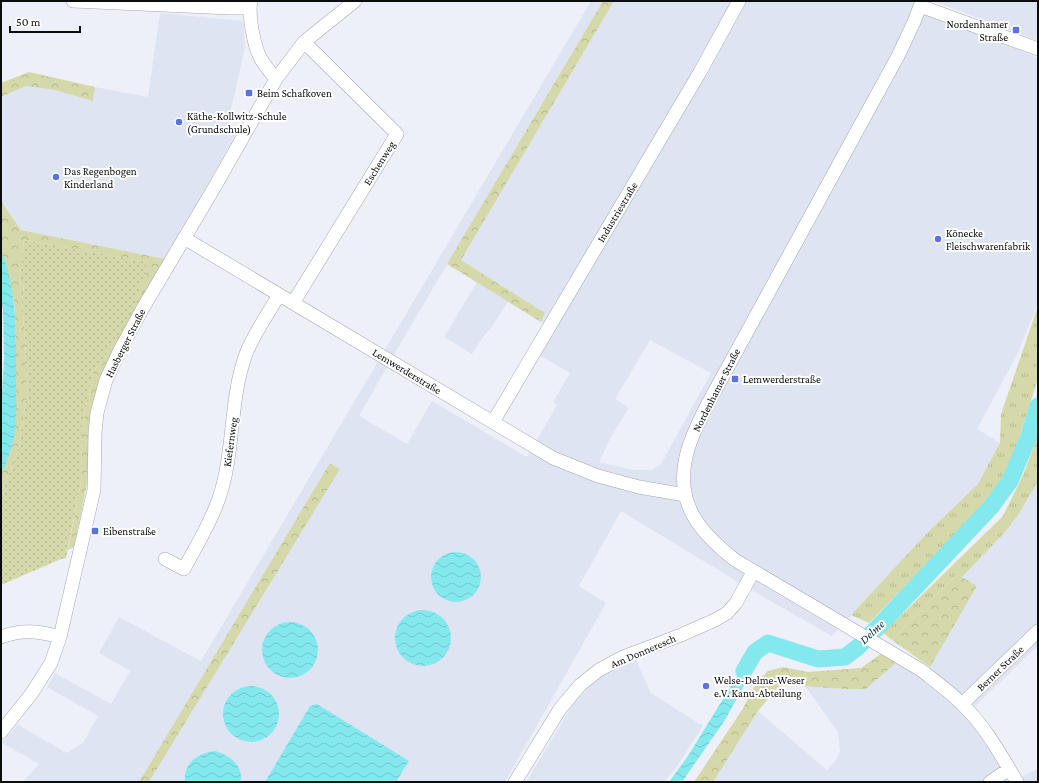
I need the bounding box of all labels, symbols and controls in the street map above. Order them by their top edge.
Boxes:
scale bar [10,8,80,34]
text: 50 m [16,15,41,29]
place label: Nordenhamer Straße [947,18,1008,43]
marker: Nordenhamer Straße [1011,25,1021,35]
place label: Beim Schafkoven [257,87,332,99]
marker: Beim Schafkoven [244,88,254,98]
place label: Käthe-Kollwitz-Schule (Grundschule) [187,110,287,136]
marker: Käthe-Kollwitz-Schule (Grundschule) [174,117,184,127]
street label: Eschenweg [361,138,398,188]
place label: Das Regenbogen Kinderland [64,165,137,190]
marker: Das Regenbogen Kinderland [51,172,61,182]
street label: Industriestraße [594,180,640,244]
place label: Könecke Fleischwarenfabrik [946,227,1031,252]
marker: Könecke Fleischwarenfabrik [933,234,943,244]
street label: Hasberger Straße [103,307,148,380]
street label: Lemwerderstraße [371,346,444,396]
street label: Nordenhamer Straße [690,346,742,434]
place label: Lemwerderstraße [743,373,821,385]
marker: Lemwerderstraße [730,374,740,384]
street label: Kiefernweg [221,416,241,468]
place label: Eibenstraße [103,525,156,537]
marker: Eibenstraße [90,526,100,536]
water label: Delme [857,617,888,647]
street label: Am Donneresch [609,632,678,670]
street label: Berner Straße [974,643,1026,693]
place label: Welse-Delme-Weser e.V. Kanu-Abteilung [714,674,805,700]
marker: Welse-Delme-Weser e.V. Kanu-Abteilung [701,681,711,691]

